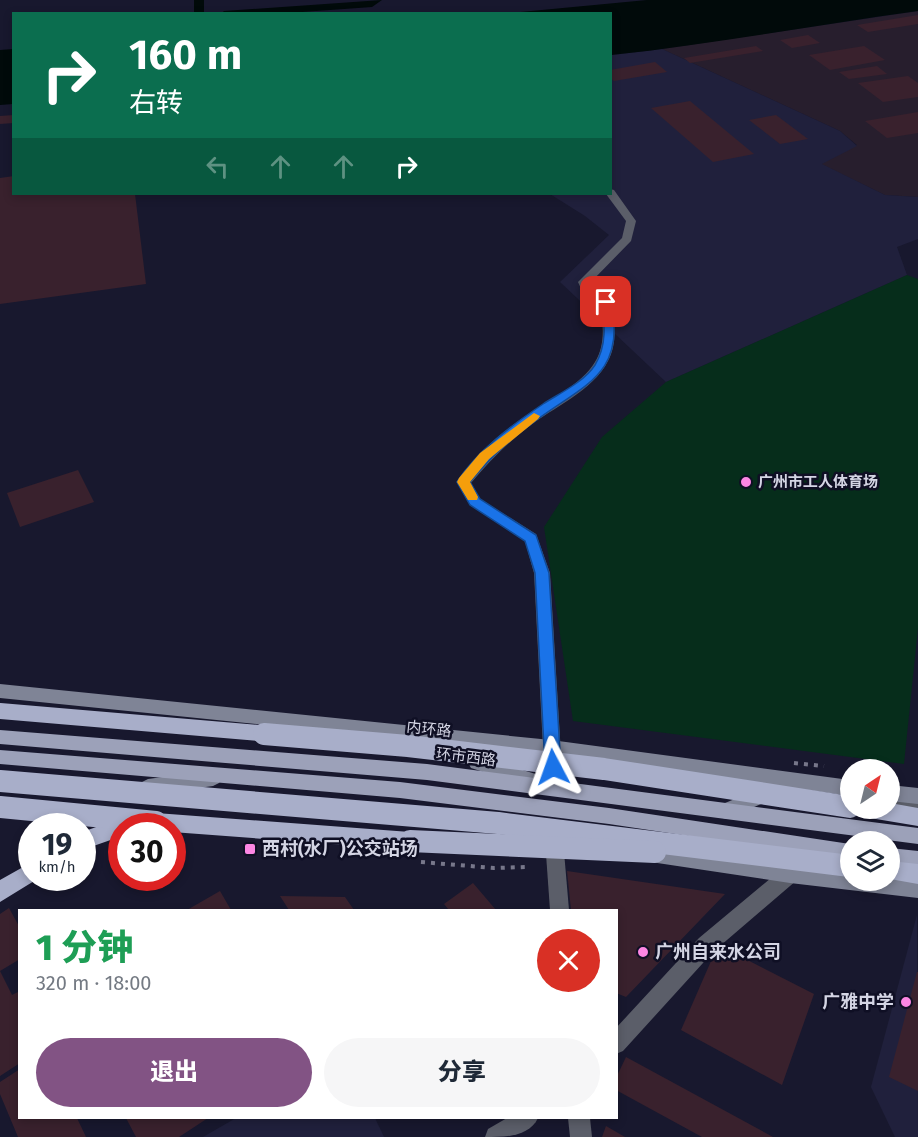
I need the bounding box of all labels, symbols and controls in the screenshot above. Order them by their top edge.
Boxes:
text: 160 m [129,30,242,80]
icon: right [30,36,108,114]
text: 右转 [129,87,183,119]
icon: left [201,150,234,183]
icon: ahead [264,150,297,183]
icon: ahead [327,150,360,183]
icon: right [390,150,423,183]
pin [580,276,631,327]
icon: arrive [589,285,622,318]
place label: 广州市工人体育场 [758,473,878,491]
marker: 广州市工人体育场 [739,475,753,489]
street label: 内环路 [406,718,452,740]
position arrow [521,735,585,799]
street label: 环市西路 [435,744,497,770]
north arrow [840,759,900,819]
map controls [840,759,900,891]
speed limit sign: 30 [108,813,186,891]
text: 19 [42,827,72,863]
button: layers [840,831,900,891]
place label: 西村(水厂)公交站场 [262,838,418,860]
marker: 西村(水厂)公交站场 [243,842,257,856]
text: km/h [38,858,76,876]
text: 1 分钟 [36,926,133,970]
button: close [537,929,600,992]
place label: 广州自来水公司 [655,941,781,963]
marker: 广州自来水公司 [636,945,650,959]
text: 320 m · 18:00 [36,971,151,995]
place label: 广雅中学 [822,991,894,1013]
marker: 广雅中学 [899,995,913,1009]
button: 退出 [36,1038,312,1107]
button: 分享 [324,1038,600,1107]

